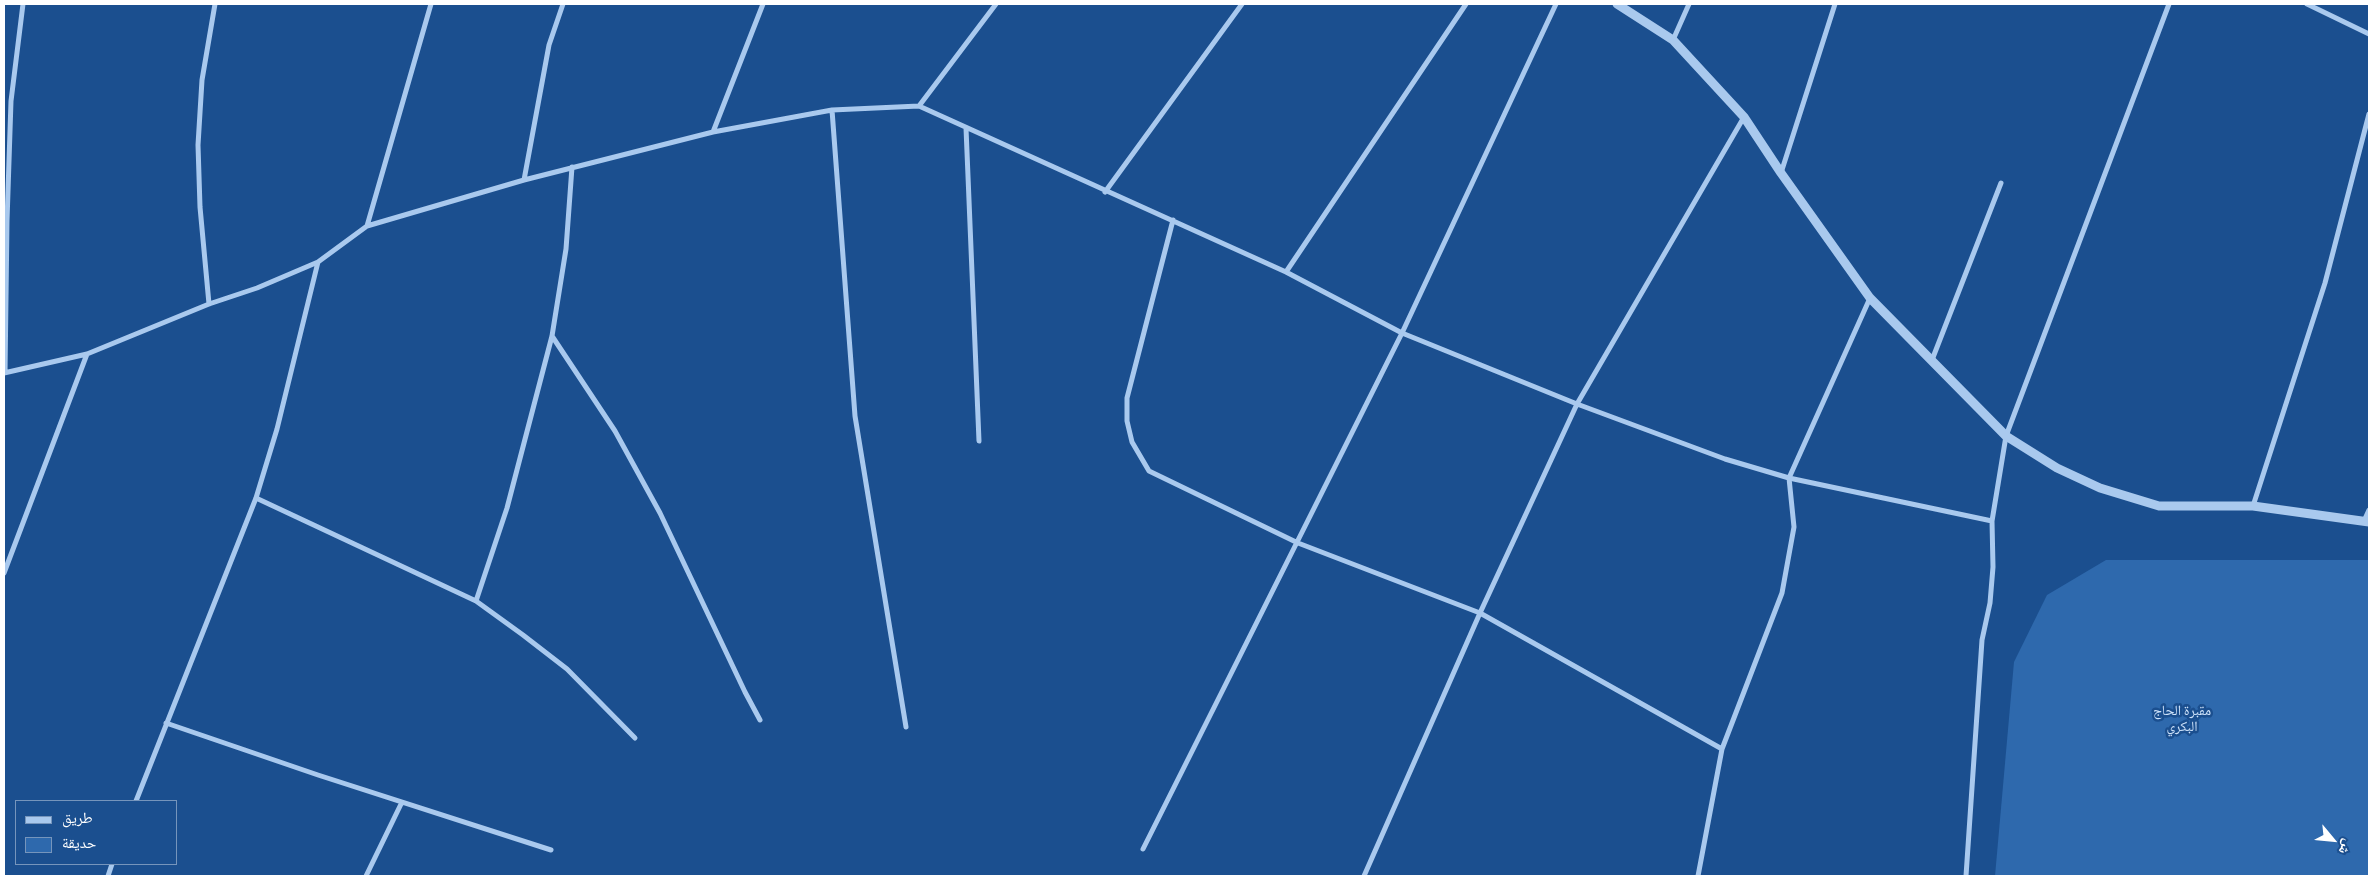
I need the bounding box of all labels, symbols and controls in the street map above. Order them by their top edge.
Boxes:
park label: مقبرة الحاج البكري [2153,702,2211,734]
legend [15,800,178,865]
text: طريق [62,808,93,826]
north arrow [2308,815,2358,865]
text: حديقة [62,833,96,851]
text: ش [2336,837,2358,858]

